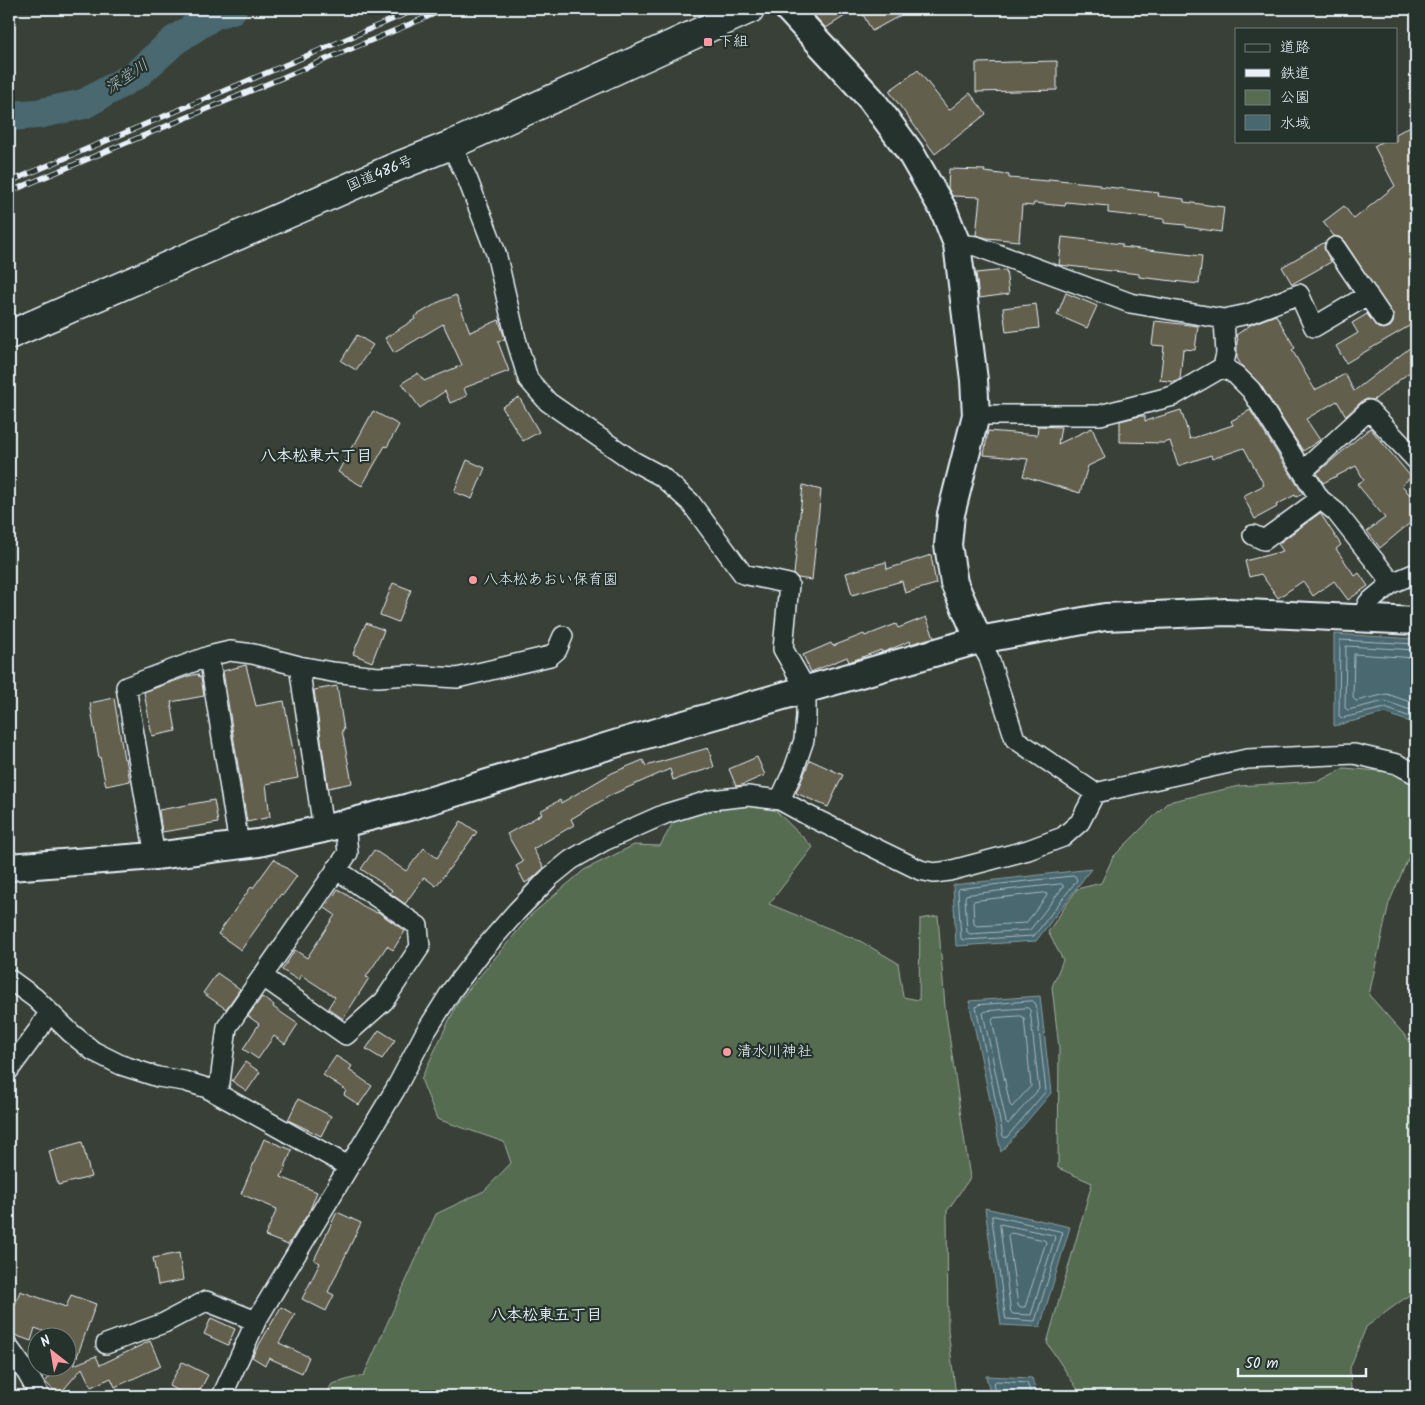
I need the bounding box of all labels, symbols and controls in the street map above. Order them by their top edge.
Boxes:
legend [1235,28,1398,142]
place label: 下組 [718,30,748,54]
marker: 下組 [702,36,714,48]
text: 道路 [1280,36,1310,60]
water label: 深堂川 [100,53,154,101]
text: 鉄道 [1280,62,1310,86]
text: 公園 [1280,86,1310,110]
text: 水域 [1280,112,1310,136]
street label: 国道486号 [343,149,417,199]
district label: 八本松東六丁目 [260,444,372,469]
place label: 八本松あおい保育園 [483,568,618,592]
marker: 八本松あおい保育園 [467,574,479,586]
place label: 清水川神社 [737,1040,812,1064]
marker: 清水川神社 [721,1046,733,1058]
district label: 八本松東五丁目 [490,1303,602,1328]
north arrow [28,1328,78,1378]
text: N [36,1330,55,1353]
scale bar [1238,1345,1365,1377]
text: 50 m [1245,1352,1279,1376]

